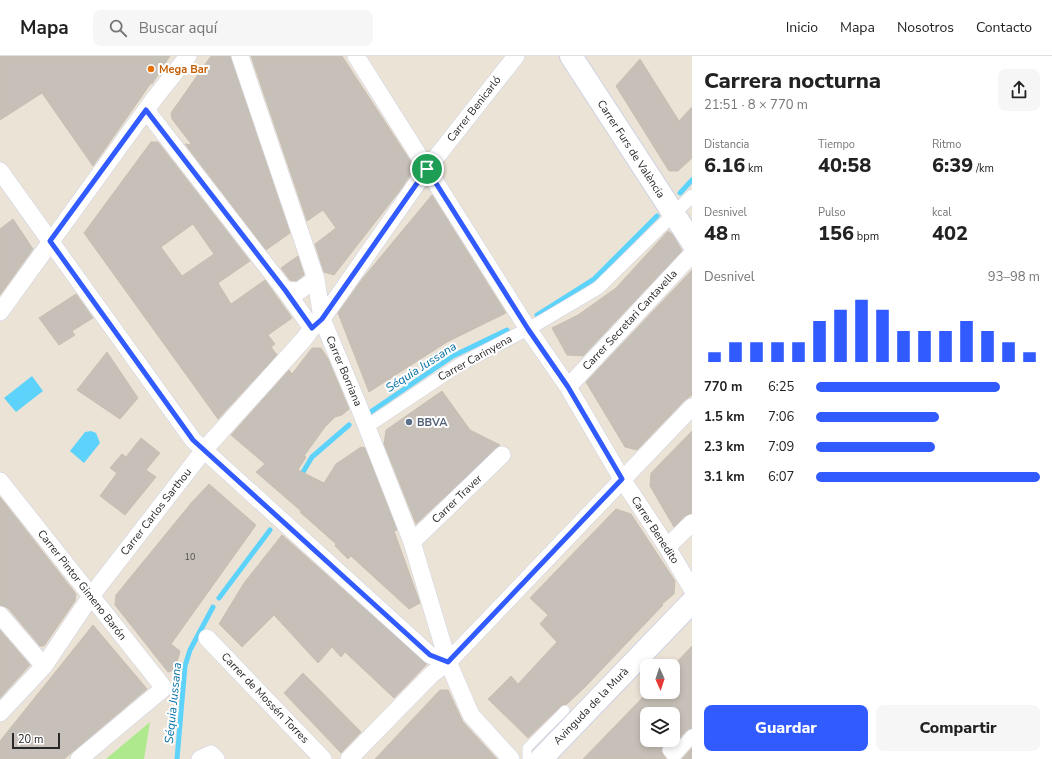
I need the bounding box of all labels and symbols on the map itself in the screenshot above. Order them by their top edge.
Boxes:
place label: Mega Bar [159,62,209,77]
marker: Mega Bar [146,64,156,74]
street label: Carrer Benicarló [444,73,504,145]
street label: Carrer Furs de València [594,97,668,201]
pin [410,152,444,186]
street label: Carrer Secretari Cantavella [579,266,681,374]
street label: Carrer Carinyena [435,331,515,385]
street label: Carrer Borriana [322,333,366,409]
water label: Séquia Jussana [382,338,460,396]
place label: BBVA [417,415,448,430]
marker: BBVA [404,417,414,427]
street label: Carrer Carlos Sarthou [117,465,195,559]
street label: Carrer Traver [429,471,485,527]
street label: Carrer Benedito [628,493,682,567]
street label: Carrer Pintor Gimeno Barón [34,527,130,643]
house number: 10 [185,551,195,563]
street label: Carrer de Mossén Torres [218,649,312,747]
north arrow [640,659,680,699]
water label: Séquia Jussana [161,662,185,744]
street label: Avinguda de la Murà [550,664,632,748]
scale bar [12,731,60,750]

